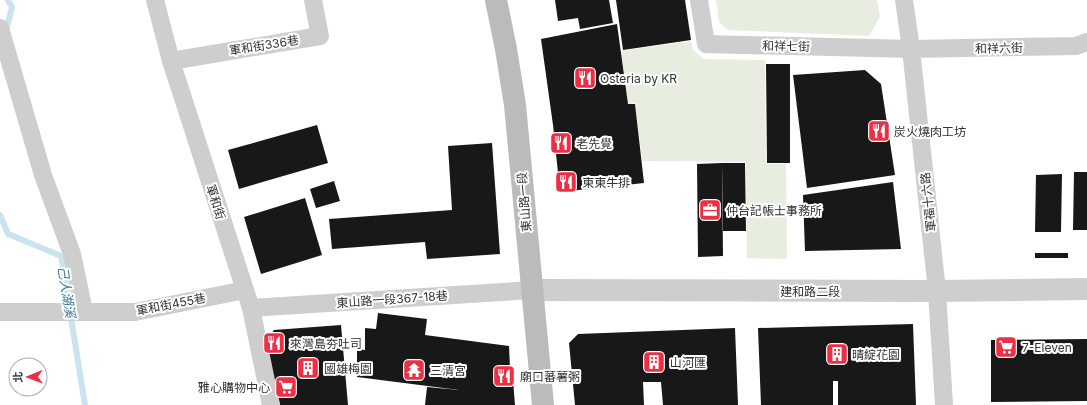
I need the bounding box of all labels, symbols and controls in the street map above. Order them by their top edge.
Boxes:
street label: 軍和街336巷 [228,32,300,58]
street label: 和祥七街 [762,38,810,54]
street label: 和祥六街 [975,40,1023,56]
restaurant icon: Osteria by KR [572,65,598,91]
place label: Osteria by KR [600,71,677,86]
restaurant icon: 炭火燒肉工坊 [866,118,892,144]
place label: 炭火燒肉工坊 [894,124,966,139]
restaurant icon: 老先覺 [548,130,574,156]
place label: 老先覺 [576,136,612,151]
restaurant icon: 東東牛排 [553,169,579,195]
street label: 東山路一段 [514,171,534,233]
street label: 軍福十六路 [917,171,939,233]
place label: 東東牛排 [582,175,630,190]
street label: 軍和街 [203,183,229,221]
office icon: 仲台記帳士事務所 [697,197,723,223]
place label: 仲台記帳士事務所 [726,203,822,218]
water label: 己人湖溪 [55,265,79,321]
street label: 建和路二段 [780,284,840,299]
street label: 東山路一段367-18巷 [336,288,448,310]
street label: 軍和街455巷 [135,290,207,318]
restaurant icon: 來灣島夯吐司 [261,330,287,356]
supermarket icon: 7-Eleven [993,334,1019,360]
place label: 來灣島夯吐司 [290,336,362,351]
place label: 7-Eleven [1022,340,1072,355]
building icon: 晴綻花園 [824,341,850,367]
place label: 晴綻花園 [852,347,900,362]
building icon: 山河匯 [641,349,667,375]
building icon: 國雄梅園 [295,355,321,381]
place label: 山河匯 [670,355,706,370]
north arrow [8,357,48,397]
temple icon: 三清宮 [401,357,427,383]
place label: 國雄梅園 [324,361,372,376]
place label: 三清宮 [430,363,466,378]
restaurant icon: 廟口蕃薯粥 [491,363,517,389]
place label: 廟口蕃薯粥 [520,369,580,384]
text: 北 [11,372,25,383]
supermarket icon: 雅心購物中心 [273,374,299,400]
place label: 雅心購物中心 [198,380,270,395]

